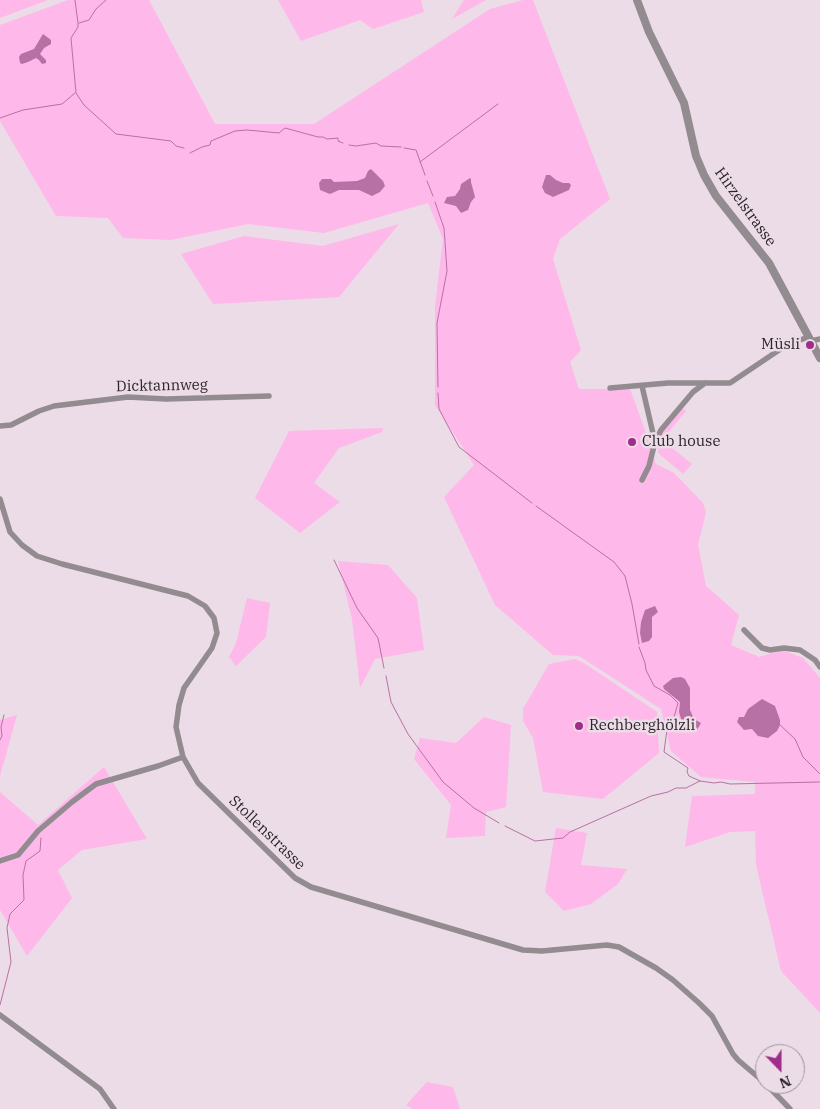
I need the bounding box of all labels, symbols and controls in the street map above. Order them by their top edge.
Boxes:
street label: Hirzelstrasse [710,164,780,250]
place label: Müsli [761,336,800,354]
marker: Müsli [804,339,816,351]
street label: Dicktannweg [116,376,208,396]
place label: Club house [642,433,720,451]
marker: Club house [626,436,638,448]
place label: Rechberghölzli [589,717,695,735]
marker: Rechberghölzli [573,720,585,732]
street label: Stollenstrasse [225,792,309,874]
north arrow [755,1044,805,1094]
text: N [777,1072,794,1092]

